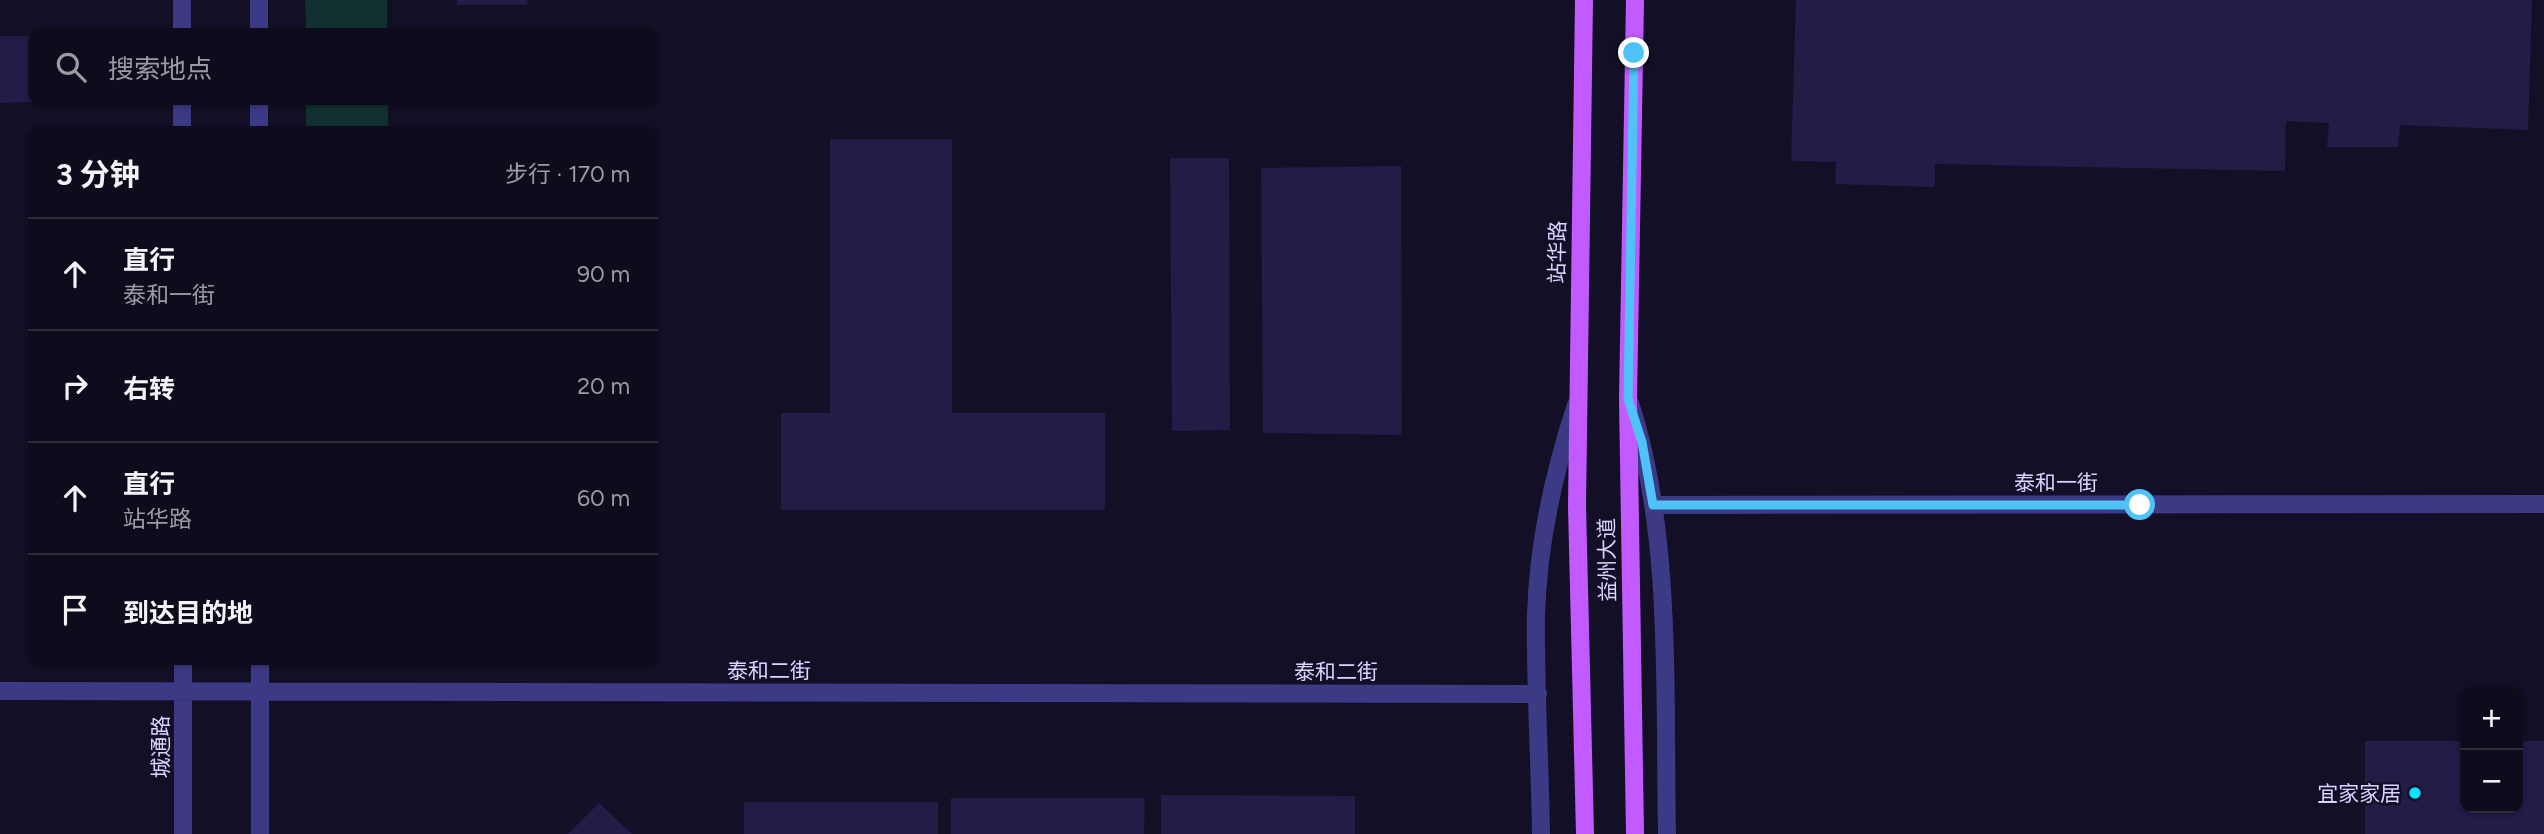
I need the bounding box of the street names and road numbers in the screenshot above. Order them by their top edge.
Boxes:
street label: 站华路 [1544,220,1570,284]
street label: 泰和一街 [2014,470,2098,495]
street label: 益州大道 [1594,518,1620,602]
street label: 泰和二街 [727,658,811,683]
street label: 泰和二街 [1294,659,1378,684]
street label: 城通路 [148,716,173,779]

